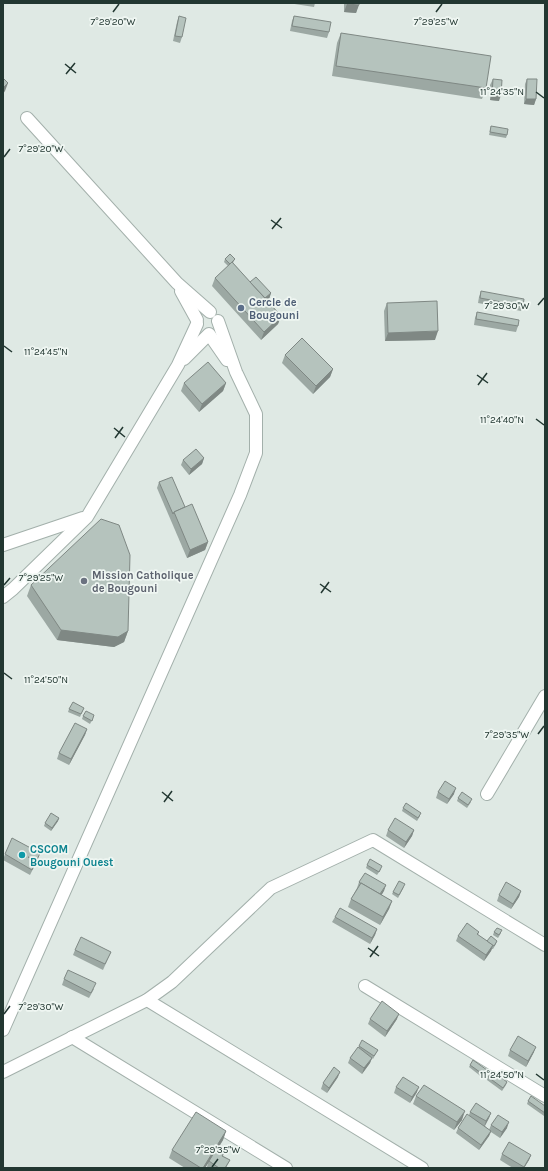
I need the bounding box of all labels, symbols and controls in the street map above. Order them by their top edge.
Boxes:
text: 7°29'20"W [91,16,135,28]
text: 7°29'25"W [414,16,458,28]
text: 11°24'35"N [480,86,524,98]
text: 7°29'20"W [19,143,63,155]
place label: Cercle de Bougouni [249,296,299,322]
text: 7°29'30"W [485,300,529,312]
marker: Cercle de Bougouni [236,303,246,313]
text: 11°24'45"N [24,346,68,358]
text: 11°24'40"N [480,414,524,426]
place label: Mission Catholique de Bougouni [92,569,194,595]
text: 7°29'25"W [19,572,63,584]
marker: Mission Catholique de Bougouni [79,576,89,586]
text: 11°24'50"N [24,674,68,686]
text: 7°29'35"W [485,729,529,741]
place label: CSCOM Bougouni Ouest [30,843,114,869]
marker: CSCOM Bougouni Ouest [17,850,27,860]
text: 7°29'30"W [19,1001,63,1013]
text: 11°24'50"N [480,1069,524,1081]
text: 7°29'35"W [196,1144,240,1156]

